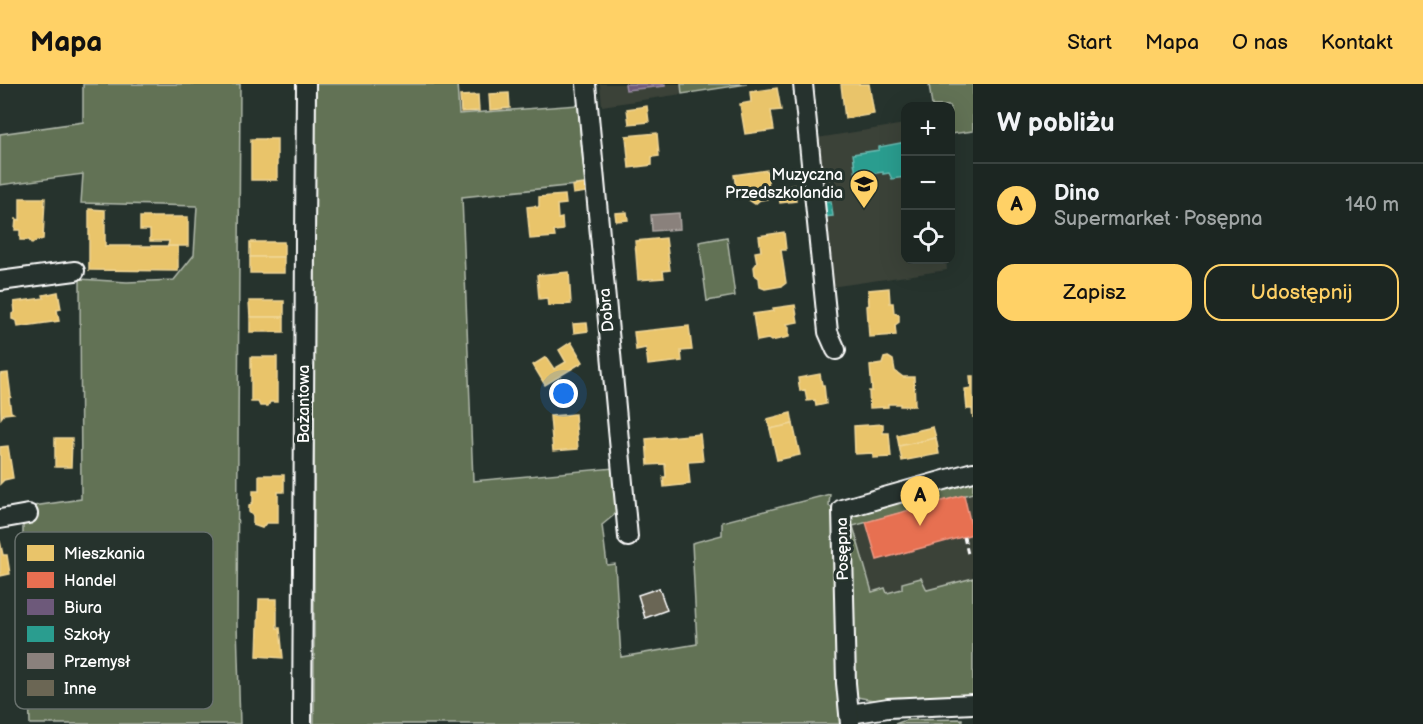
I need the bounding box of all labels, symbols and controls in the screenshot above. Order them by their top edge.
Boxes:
text: Mapa [30,26,102,59]
text: Start [1067,30,1112,55]
text: Mapa [1145,30,1199,55]
text: O nas [1232,30,1288,55]
text: Kontakt [1321,30,1393,55]
map controls [901,102,955,264]
button: + [901,102,955,156]
text: W pobliżu [997,108,1115,139]
button: − [901,156,955,210]
place label: Muzyczna Przedszkolandia [725,166,843,203]
school or university icon: Muzyczna Przedszkolandia [848,168,880,210]
text: Dino [1054,180,1100,207]
text: A [1010,193,1023,217]
text: 140 m [1345,193,1399,217]
text: Supermarket · Posępna [1054,207,1263,231]
button: locate [901,210,955,264]
button: Zapisz [997,264,1192,321]
button: Udostępnij [1204,264,1399,321]
street label: Dobra [596,287,618,333]
street label: Bażantowa [295,365,314,443]
your location [549,379,578,408]
pin: A [900,476,940,526]
street label: Posępna [833,517,853,581]
legend [15,532,213,709]
text: Mieszkania [64,545,145,564]
text: Handel [64,572,116,591]
text: Biura [64,599,102,618]
text: Szkoły [64,626,111,645]
text: Przemysł [64,653,131,672]
text: Inne [64,680,97,699]

